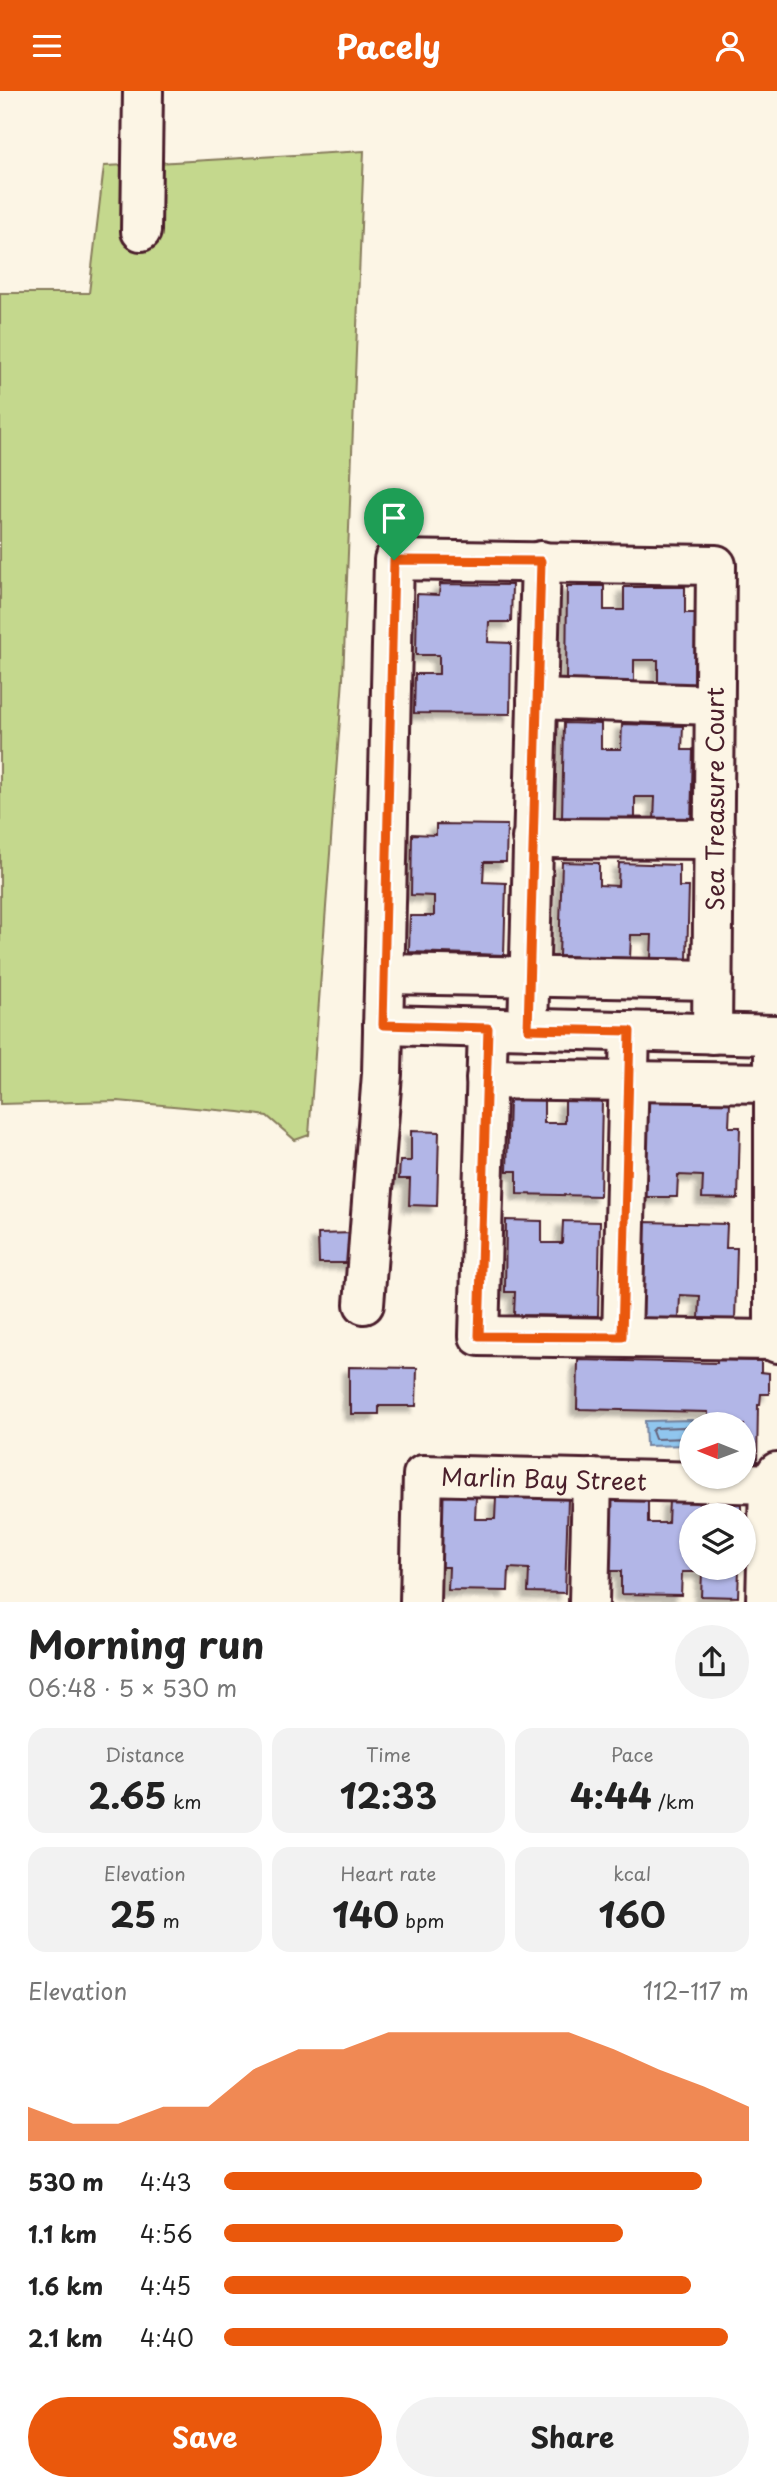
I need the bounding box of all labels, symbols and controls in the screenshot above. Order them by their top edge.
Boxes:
text: Pacely [336,22,441,70]
icon: menu [28,27,66,65]
icon: person [711,27,749,65]
pin [364,488,424,560]
icon: arrive [375,499,413,537]
street label: Sea Treasure Court [696,687,732,911]
north arrow [679,1412,756,1489]
map controls [679,1412,756,1580]
street label: Marlin Bay Street [441,1457,647,1499]
button: layers [679,1503,756,1580]
text: Morning run [28,1615,264,1672]
button: share [675,1625,749,1699]
text: 06:48 · 5 × 530 m [28,1670,237,1705]
text: Distance [105,1740,185,1768]
text: Time [366,1740,411,1768]
text: Pace [611,1740,654,1768]
text: 2.65 [88,1768,167,1821]
text: 12:33 [340,1768,437,1821]
text: 4:44 [570,1768,652,1821]
text: km [167,1787,201,1815]
text: /km [652,1787,694,1815]
text: Elevation [104,1859,186,1887]
text: Heart rate [341,1859,436,1887]
text: kcal [613,1859,651,1887]
text: 25 [110,1887,156,1940]
text: 140 [332,1887,399,1940]
text: 160 [599,1887,666,1940]
text: m [156,1906,180,1934]
text: bpm [399,1906,445,1934]
text: Elevation [28,1973,127,2008]
text: 112–117 m [643,1973,749,2008]
text: 530 m [28,2164,104,2199]
text: 4:43 [140,2164,192,2199]
text: 1.1 km [28,2216,97,2251]
text: 4:56 [140,2216,193,2251]
text: 1.6 km [28,2268,103,2303]
text: 4:45 [140,2268,191,2303]
text: 2.1 km [28,2320,103,2355]
text: 4:40 [140,2320,194,2355]
button: Save [28,2397,382,2477]
button: Share [396,2397,749,2477]

